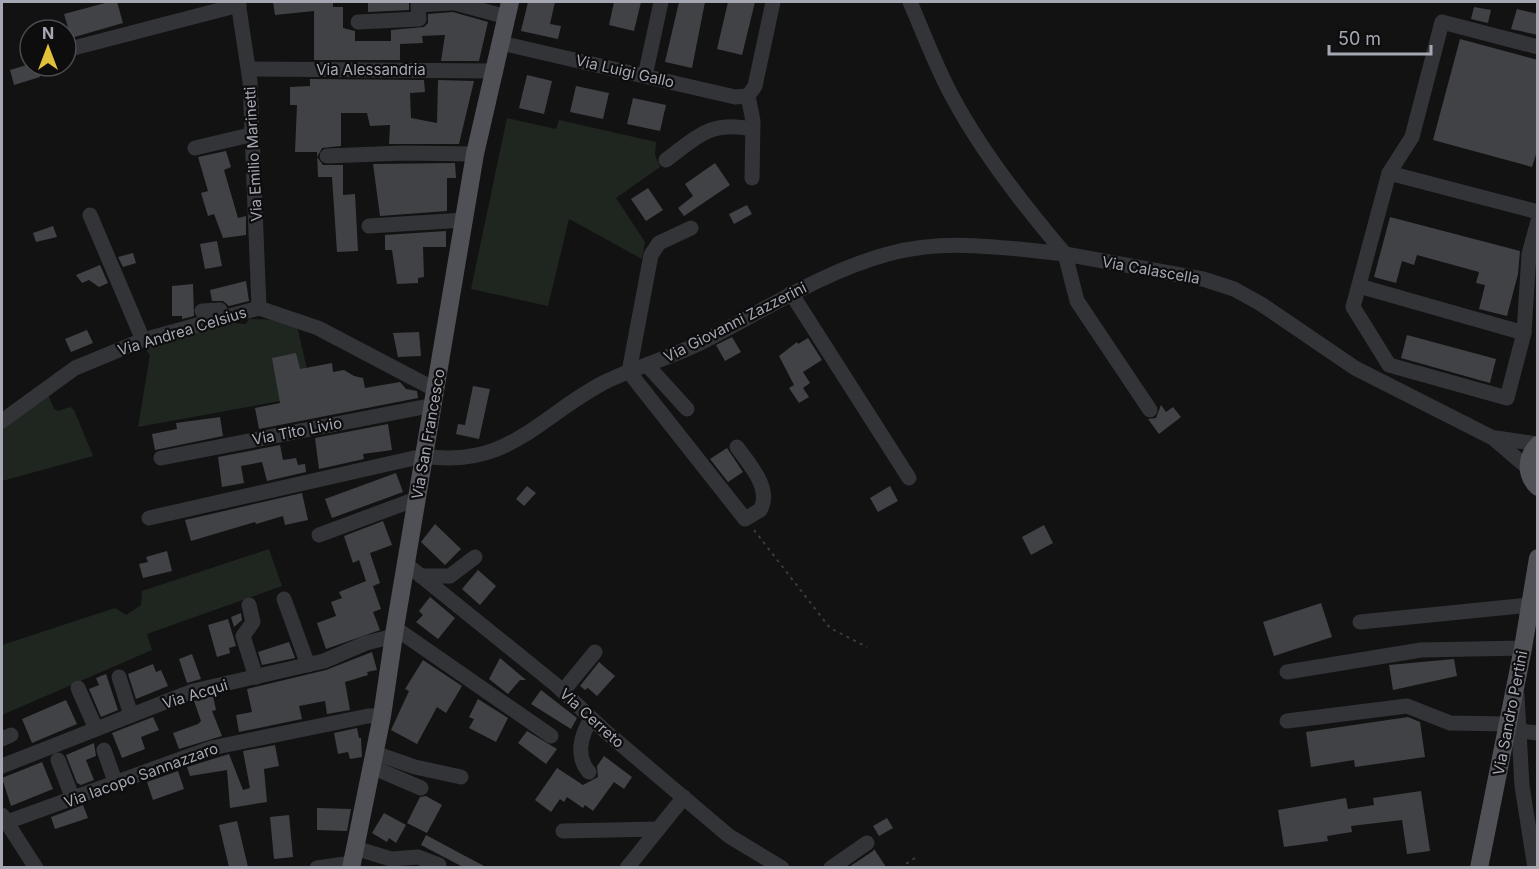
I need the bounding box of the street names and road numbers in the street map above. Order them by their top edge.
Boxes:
street label: Via Luigi Gallo [574,50,676,92]
street label: Via Alessandria [316,60,426,79]
street label: Via Emilio Marinetti [240,86,266,222]
street label: Via Calascella [1101,252,1201,288]
street label: Via Giovanni Zazzerini [661,278,809,366]
street label: Via Andrea Celsius [115,302,249,360]
street label: Via San Francesco [407,367,449,501]
street label: Via Tito Livio [250,413,344,449]
street label: Via Sandro Pertini [1489,649,1531,777]
street label: Via Acqui [160,675,230,713]
street label: Via Cerreto [556,684,628,752]
street label: Via Iacopo Sannazzaro [61,738,221,812]

